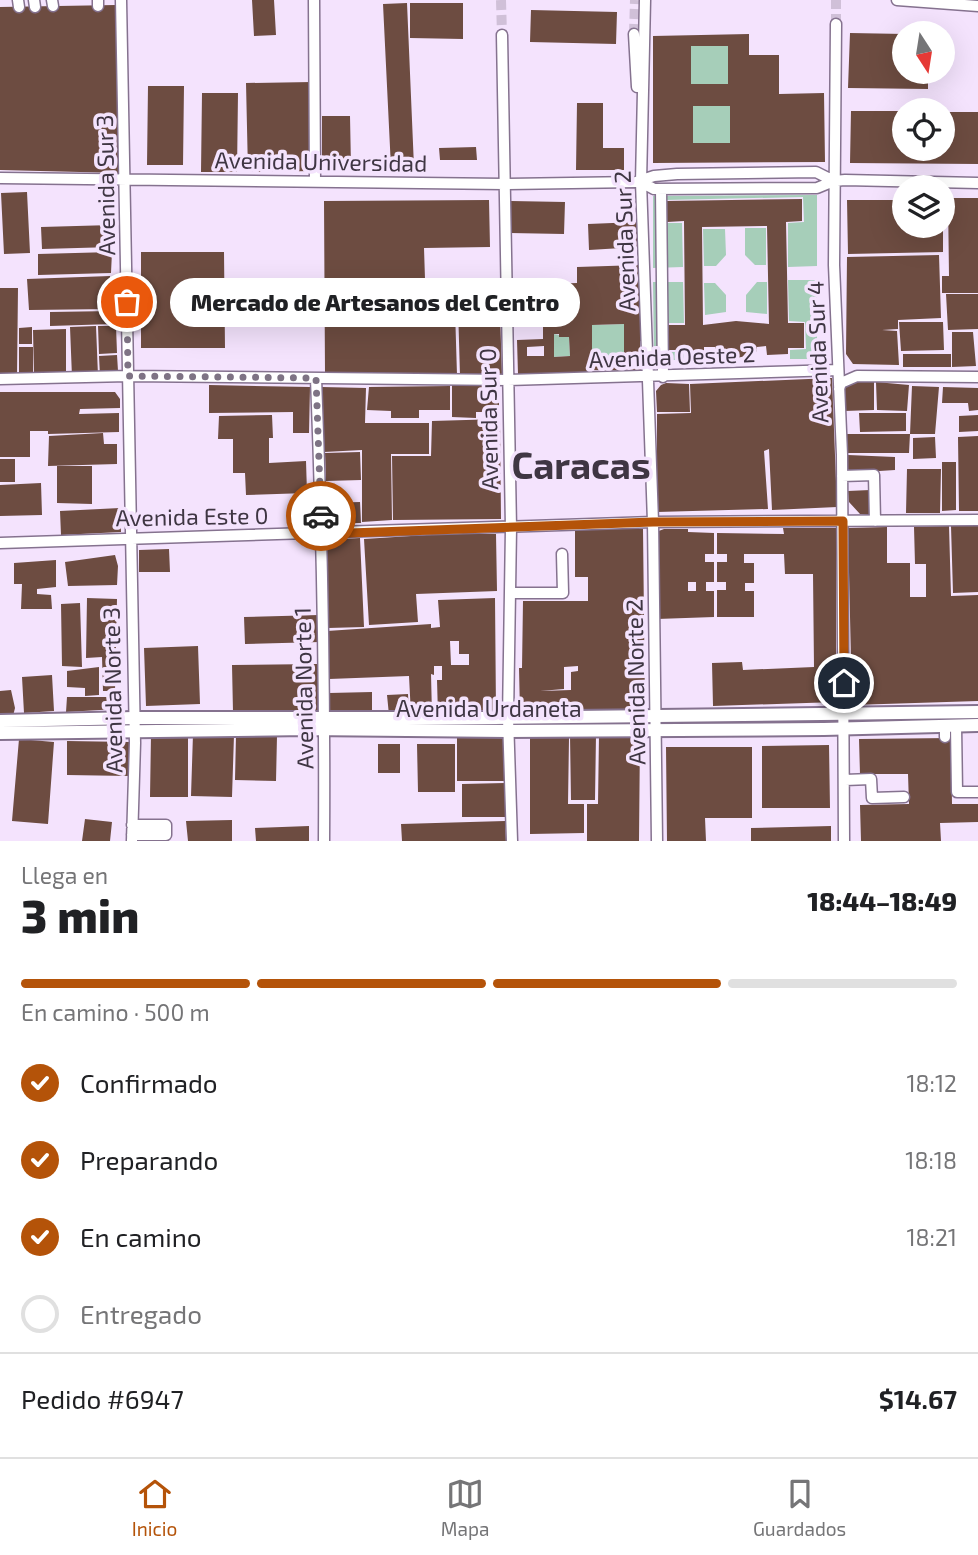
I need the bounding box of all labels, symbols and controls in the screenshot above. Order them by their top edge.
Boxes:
north arrow [892,21,956,84]
map controls [892,21,955,238]
button: locate [892,98,955,161]
street label: Avenida Sur 3 [90,114,120,256]
street label: Avenida Universidad [214,145,428,177]
street label: Avenida Sur 2 [608,170,640,312]
button: layers [892,175,955,238]
pin [97,272,157,332]
callout: Mercado de Artesanos del Centro [169,278,578,326]
street label: Avenida Sur 4 [801,280,833,424]
icon: bag [108,283,146,321]
text: Mercado de Artesanos del Centro [191,288,559,316]
street label: Avenida Oeste 2 [588,339,756,373]
street label: Avenida Sur 0 [473,348,503,490]
district label: Caracas [511,442,651,486]
courier [286,481,356,551]
icon: car [302,497,340,535]
street label: Avenida Este 0 [115,501,269,531]
street label: Avenida Norte 2 [620,599,650,765]
street label: Avenida Norte 3 [97,607,127,773]
street label: Avenida Norte 1 [288,607,318,769]
pin [814,653,874,713]
icon: home [825,664,863,702]
street label: Avenida Urdaneta [396,694,582,722]
text: Llega en [21,861,108,889]
text: 18:44–18:49 [807,885,957,916]
text: 3 min [21,887,139,942]
text: En camino · 500 m [21,998,210,1026]
icon: check [21,1064,59,1102]
text: Confirmado [80,1067,218,1098]
text: 18:12 [906,1069,957,1097]
icon: check [21,1141,59,1179]
text: Preparando [80,1144,218,1175]
text: 18:18 [905,1146,957,1174]
icon: check [21,1218,59,1256]
text: En camino [80,1221,202,1252]
text: 18:21 [906,1223,957,1251]
text: Entregado [80,1298,202,1329]
text: Pedido #6947 [21,1383,184,1414]
text: $14.67 [879,1383,957,1414]
tab: Inicio [132,1475,177,1540]
tab: Mapa [441,1475,489,1540]
tab: Guardados [753,1475,846,1540]

